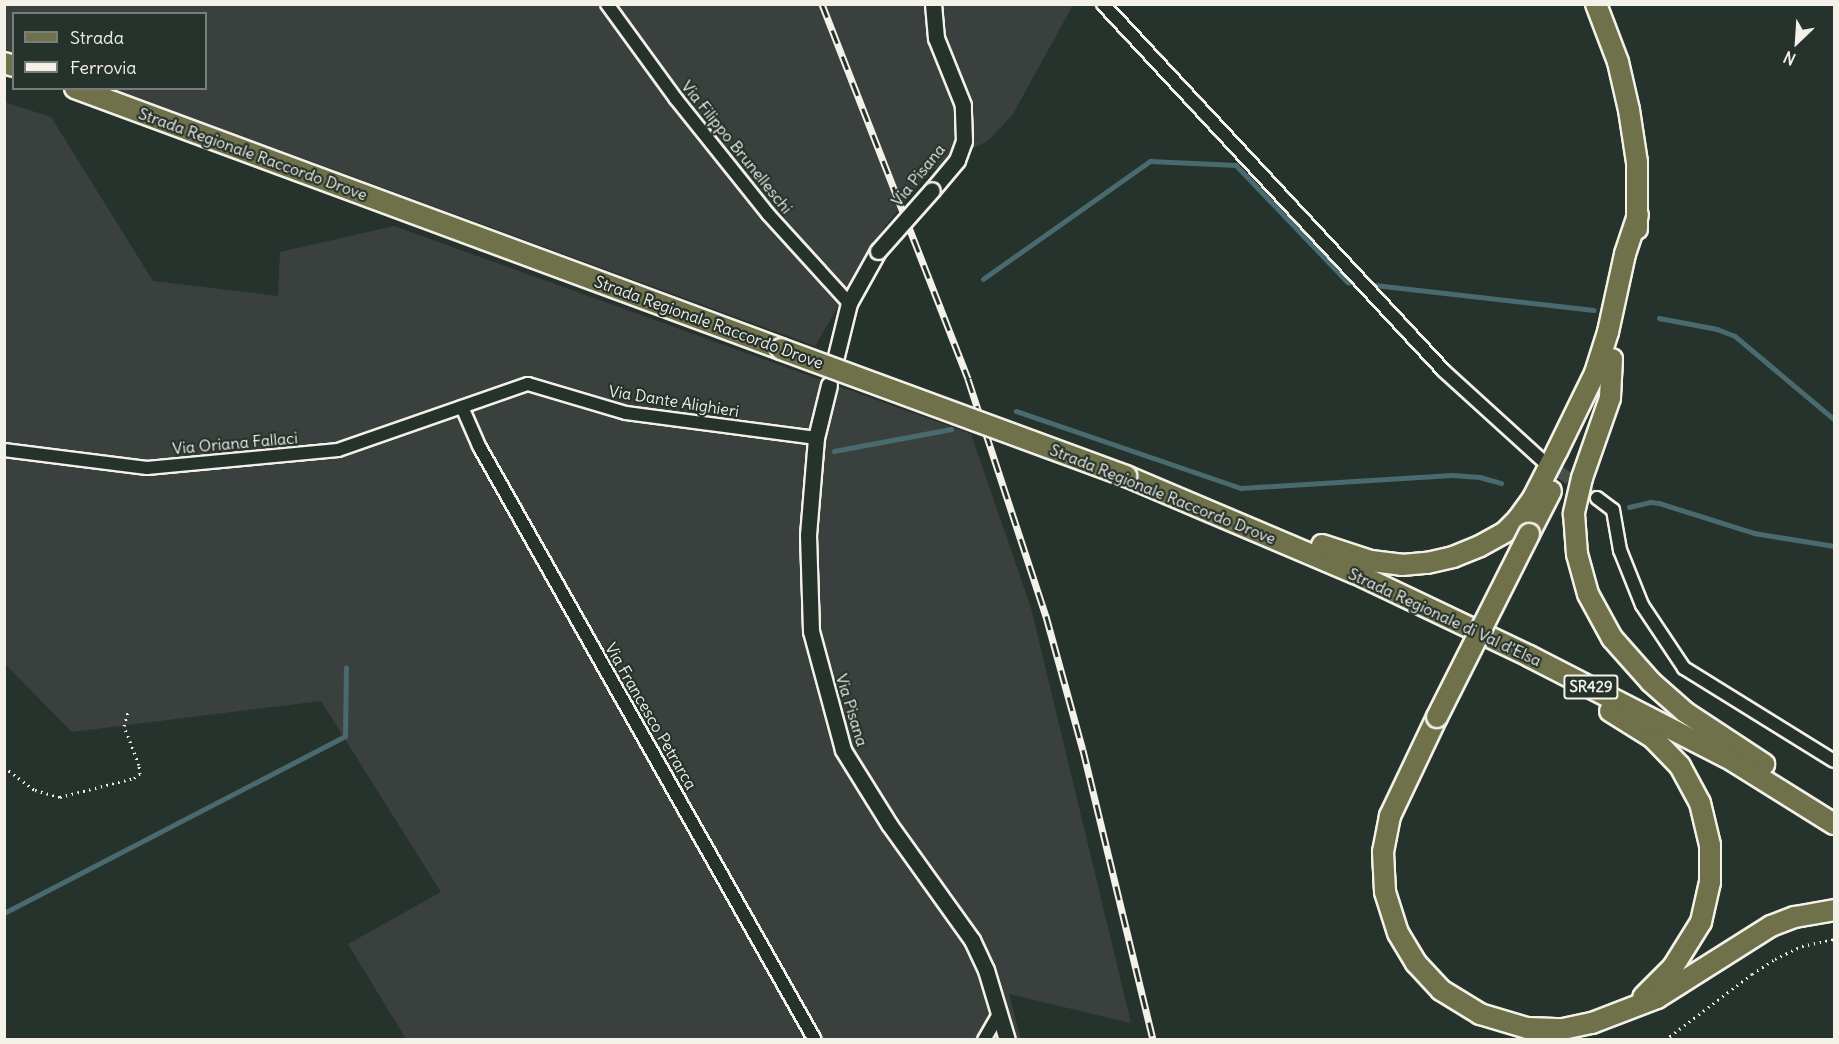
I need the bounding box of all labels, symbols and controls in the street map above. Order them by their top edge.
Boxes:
legend [12,12,207,90]
north arrow [1767,12,1827,72]
text: Strada [70,26,124,49]
text: N [1780,47,1799,70]
text: Ferrovia [70,56,137,79]
street label: Via Filippo Brunelleschi [677,77,797,217]
street label: Strada Regionale Raccordo Drove [136,104,370,204]
street label: Via Pisana [887,140,949,210]
street label: Strada Regionale Raccordo Drove [592,272,826,372]
street label: Via Dante Alighieri [607,381,741,421]
street label: Via Oriana Fallaci [172,428,298,458]
street label: Strada Regionale Raccordo Drove [1047,440,1279,548]
street label: Strada Regionale di Val d'Elsa [1345,564,1545,670]
street label: Via Francesco Petrarca [601,639,701,793]
street label: Via Pisana [832,672,872,748]
road number: SR429 [1562,675,1620,699]

